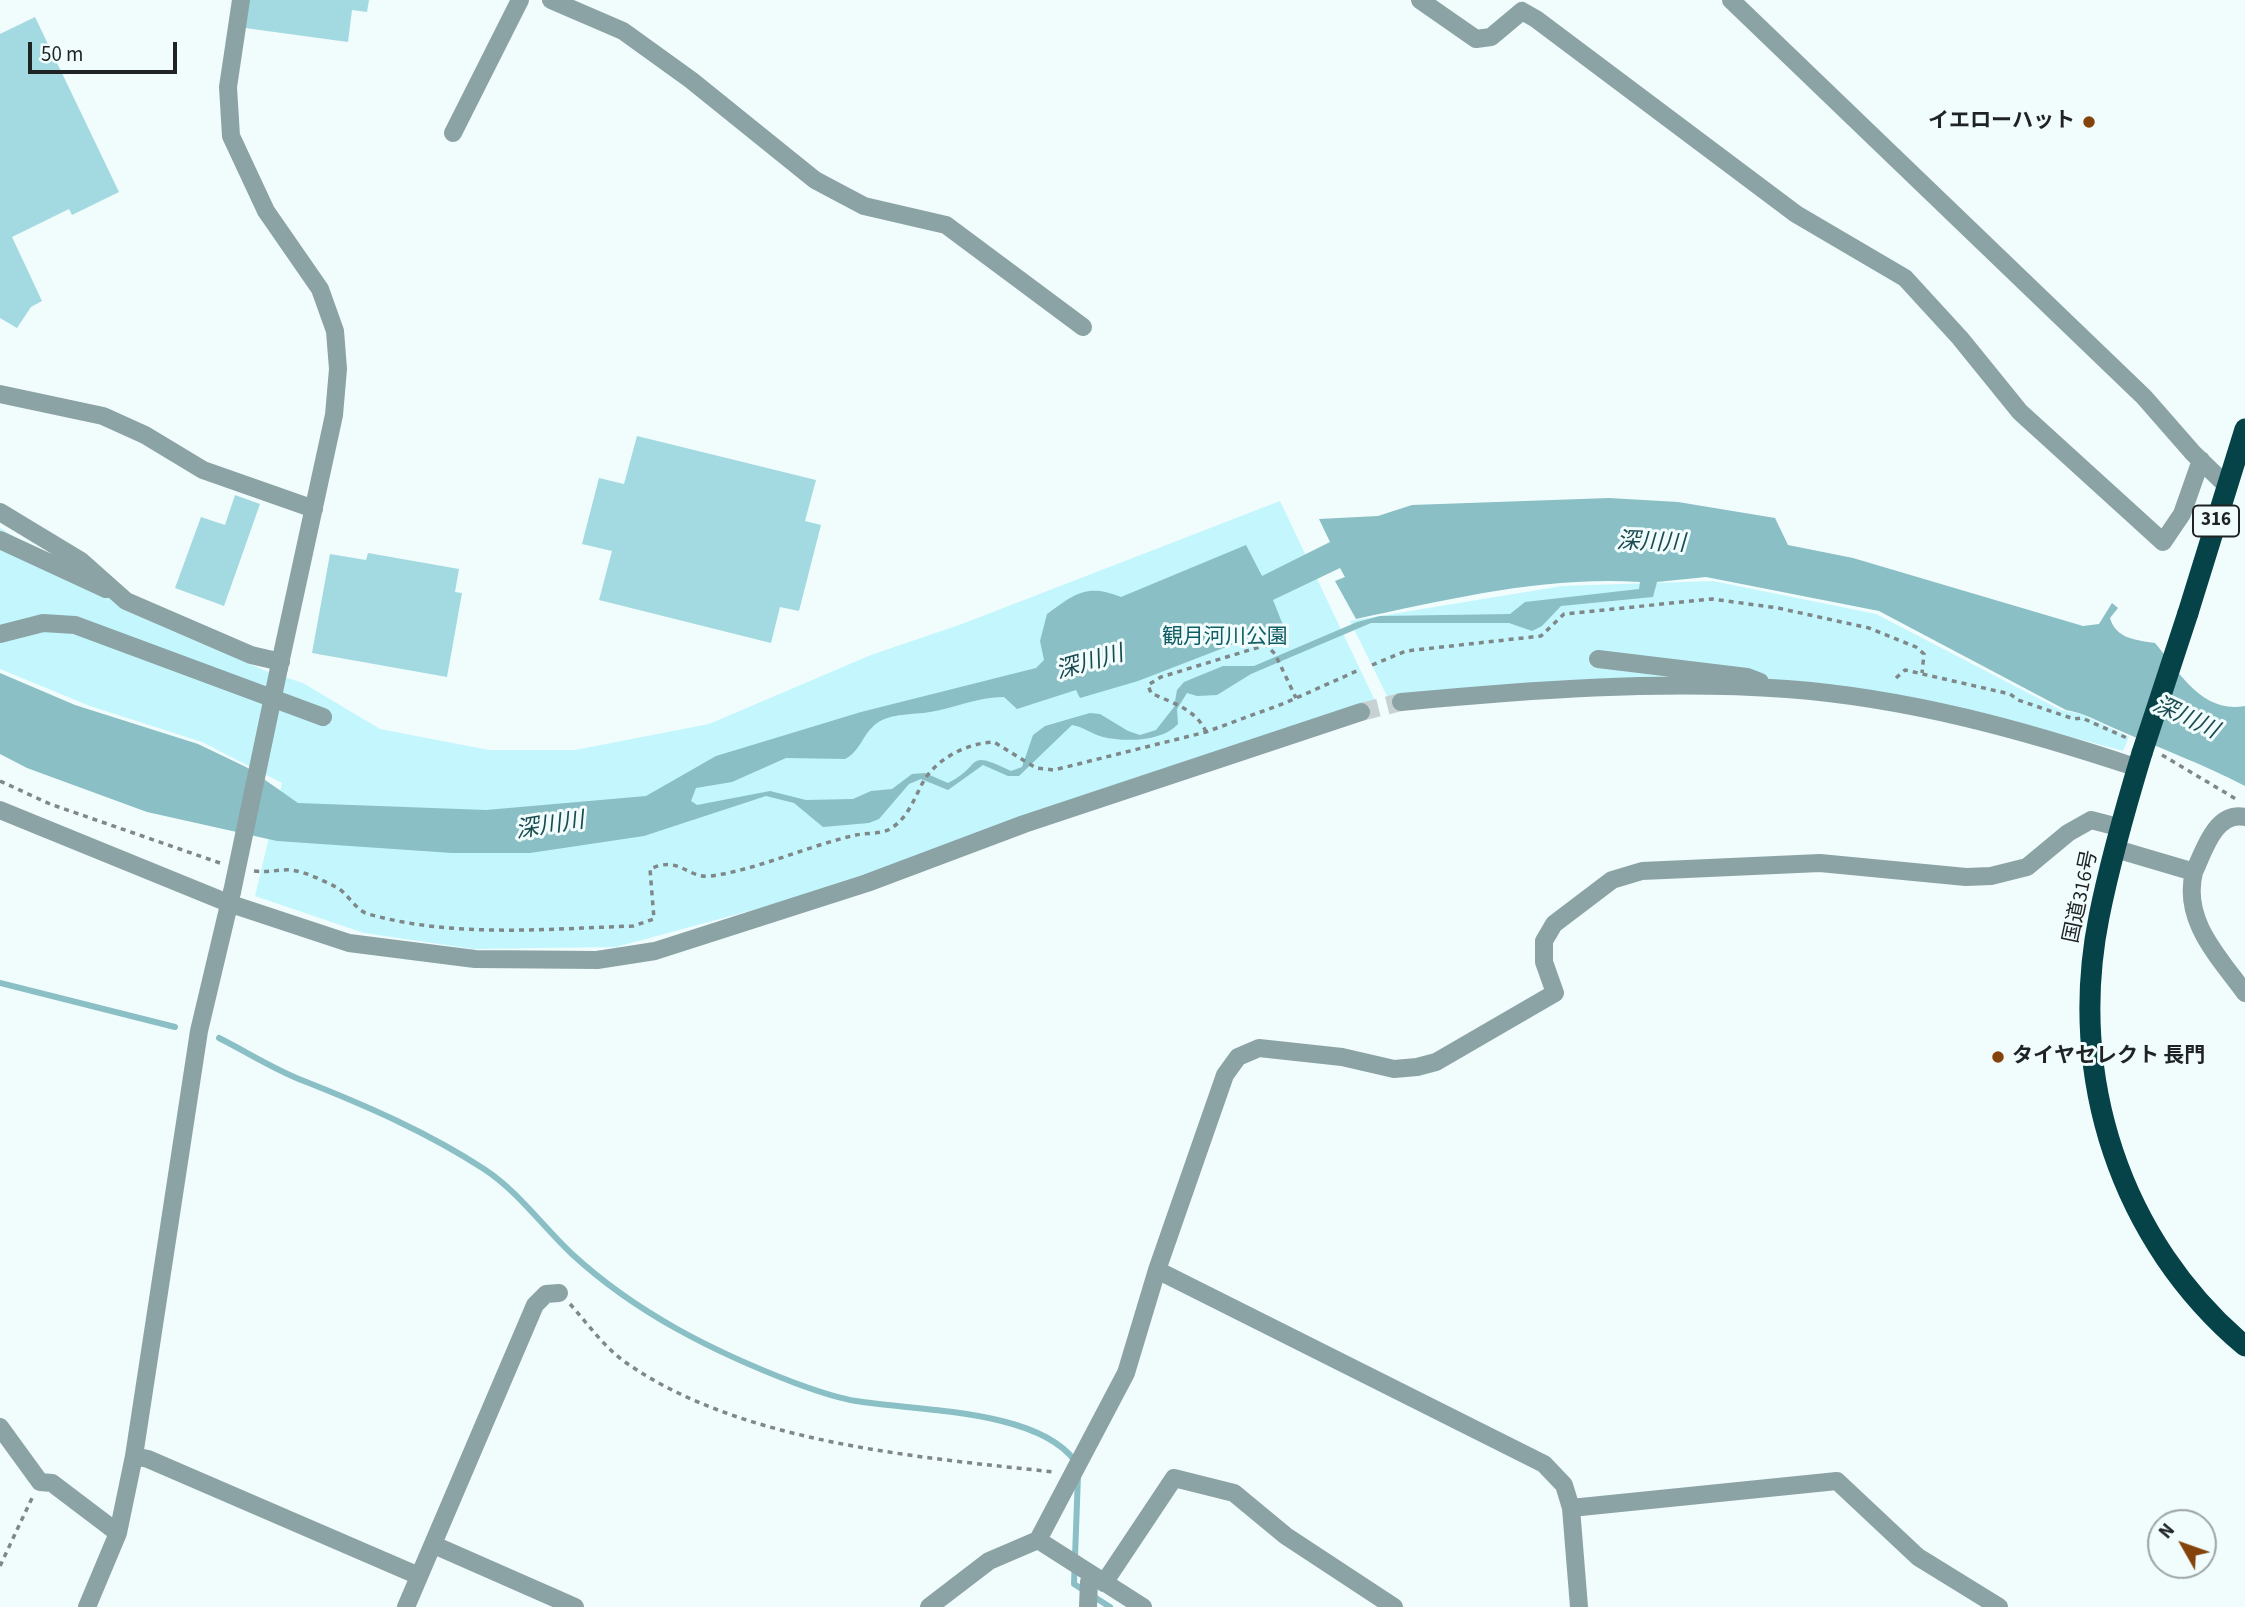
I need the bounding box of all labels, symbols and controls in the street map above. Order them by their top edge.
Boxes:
scale bar [32,28,180,72]
text: 50 m [41,39,83,69]
place label: イエローハット [1928,109,2075,135]
marker: イエローハット [2081,114,2097,130]
road number: 316 [2193,506,2239,536]
water label: 深川川 [1616,529,1686,559]
park label: 観月河川公園 [1162,625,1288,651]
water label: 深川川 [1053,641,1127,687]
water label: 深川川 [2148,692,2222,746]
water label: 深川川 [514,808,586,846]
street label: 国道316号 [2060,848,2104,946]
place label: タイヤセレクト 長門 [2012,1044,2205,1070]
marker: タイヤセレクト 長門 [1990,1049,2006,1065]
north arrow [2147,1509,2217,1579]
text: N [2153,1518,2181,1545]

